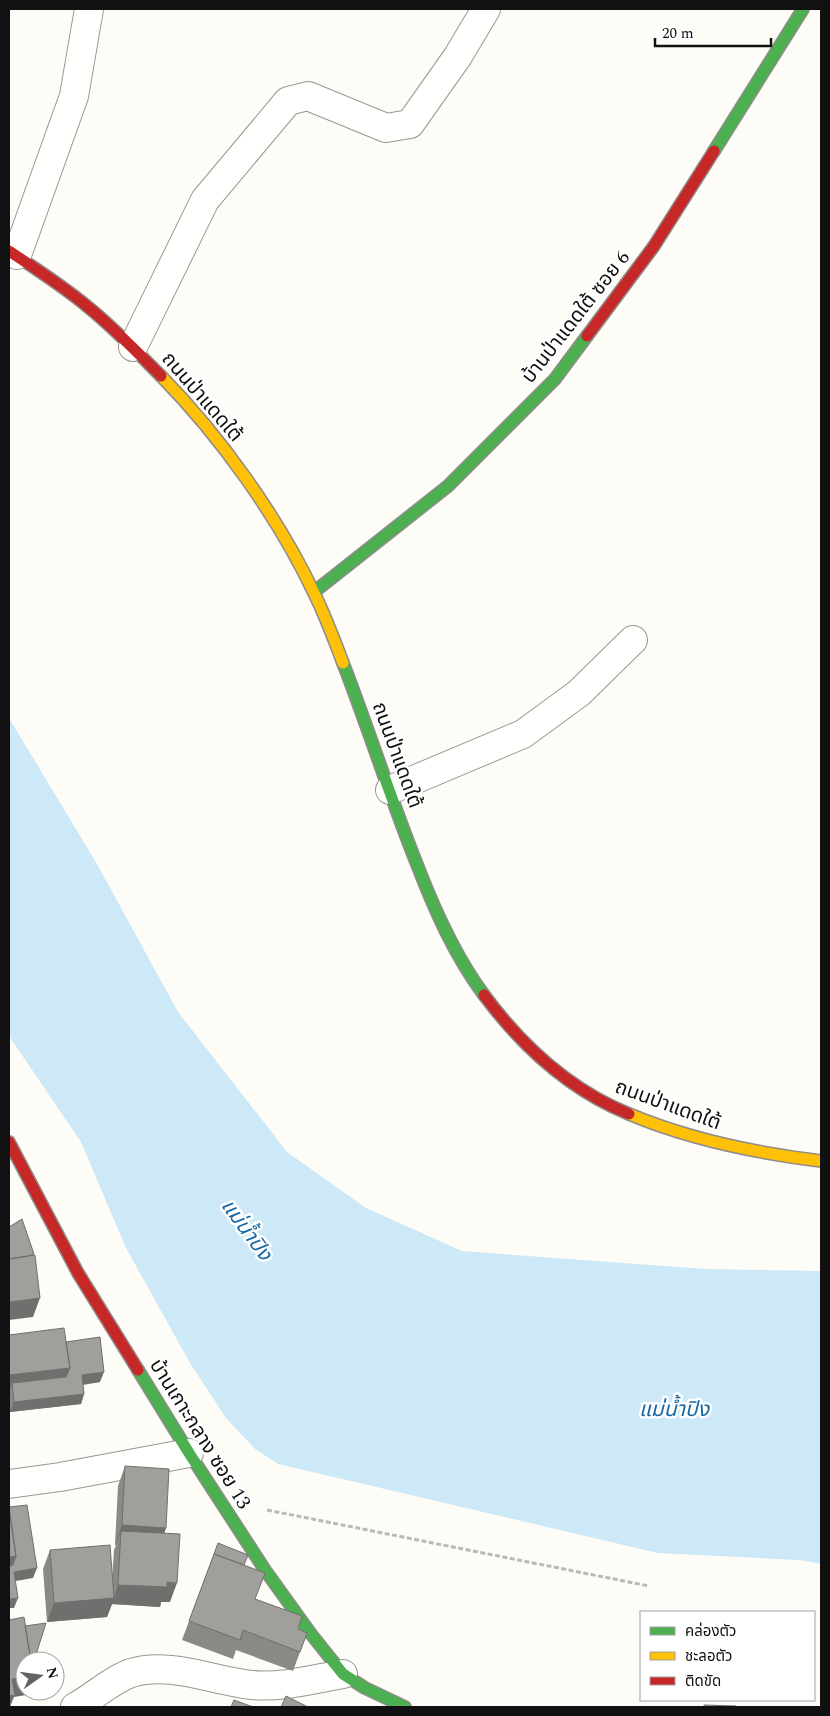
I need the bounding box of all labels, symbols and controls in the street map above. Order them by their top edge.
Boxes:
scale bar [655,15,771,47]
text: 20 m [662,22,694,45]
street label: บ้านป่าแดดใต้ ซอย 6 [515,244,637,390]
street label: ถนนป่าแดดใต้ [154,345,250,449]
street label: ถนนป่าแดดใต้ [364,698,430,812]
street label: ถนนป่าแดดใต้ [611,1072,725,1138]
water label: แม่น้ำปิง [212,1192,281,1269]
street label: บ้านเกาะกลาง ซอย 13 [142,1353,258,1515]
water label: แม่น้ำปิง [639,1394,711,1426]
legend [640,1611,815,1701]
text: คล่องตัว [685,1620,736,1643]
text: ชะลอตัว [685,1645,732,1668]
north arrow [15,1651,65,1701]
text: N [41,1665,64,1681]
text: ติดขัด [685,1670,721,1693]

